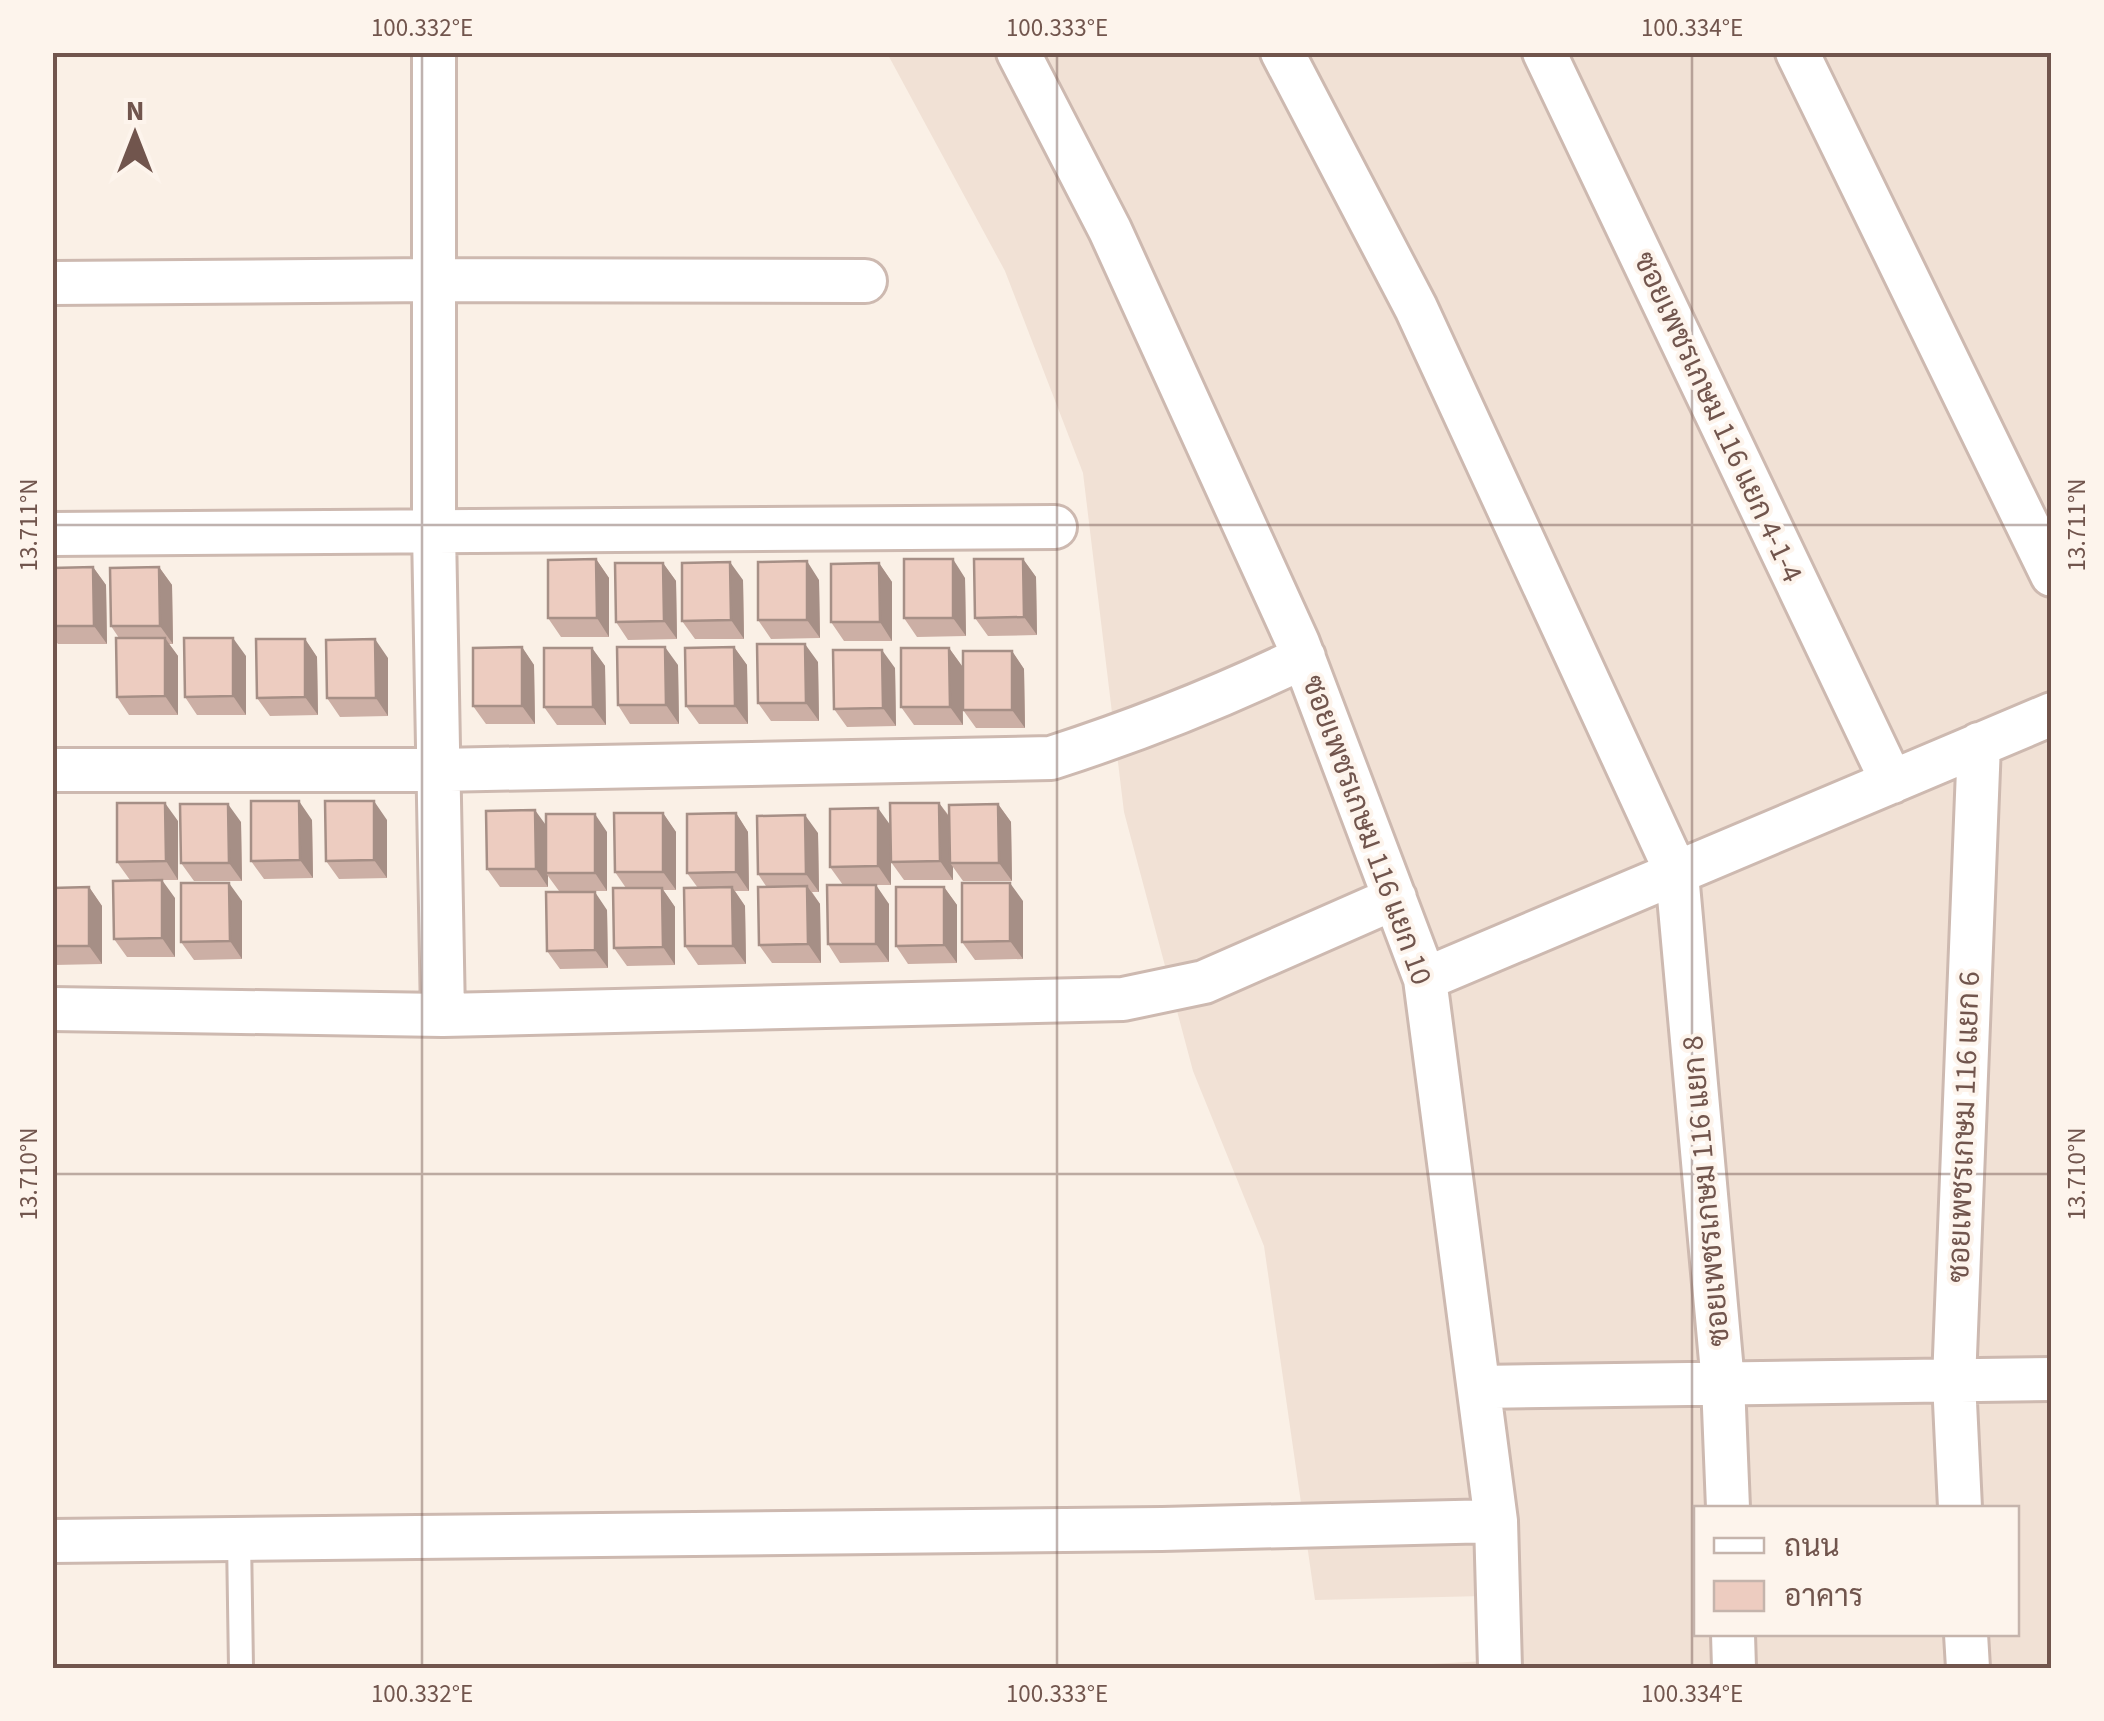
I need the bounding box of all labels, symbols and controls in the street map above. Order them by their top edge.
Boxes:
text: 100.332°E [371,10,473,46]
text: 100.333°E [1006,10,1108,46]
text: 100.334°E [1641,10,1743,46]
north arrow [85,85,185,185]
text: N [126,91,144,131]
street label: ซอยเพชรเกษม 116 แยก 4-1-4 [1622,245,1814,589]
text: 13.711°N [11,479,47,571]
text: 13.711°N [2059,479,2095,571]
street label: ซอยเพชรเกษม 116 แยก 10 [1291,669,1443,991]
street label: ซอยเพชรเกษม 116 แยก 6 [1937,971,1991,1283]
street label: ซอยเพชรเกษม 116 แยก 8 [1671,1034,1741,1348]
text: 13.710°N [11,1128,47,1220]
text: 13.710°N [2059,1128,2095,1220]
legend [1694,1506,2019,1636]
text: ถนน [1784,1525,1840,1568]
text: อาคาร [1784,1575,1863,1618]
text: 100.332°E [371,1676,473,1712]
text: 100.333°E [1006,1676,1108,1712]
text: 100.334°E [1641,1676,1743,1712]

